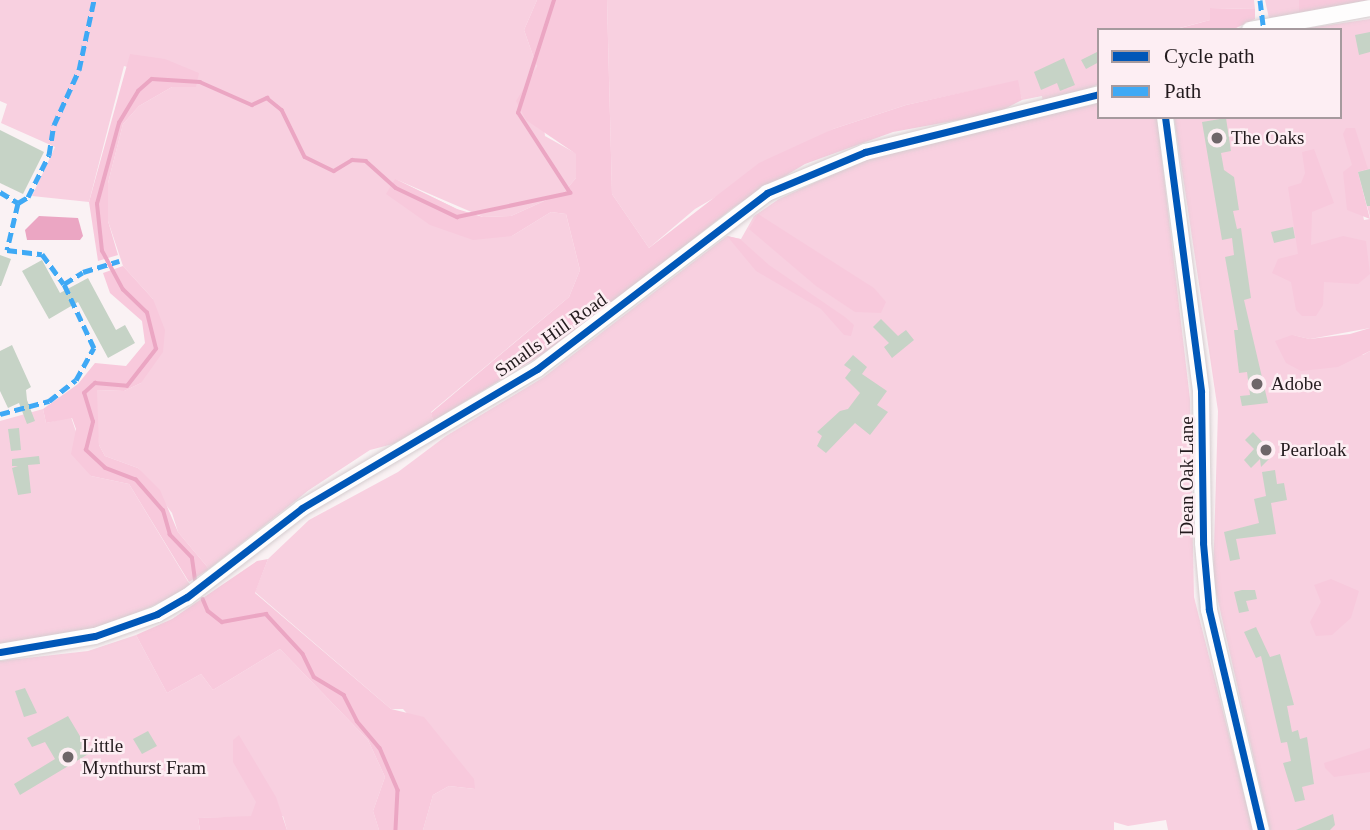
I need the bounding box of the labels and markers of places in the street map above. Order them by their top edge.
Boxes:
place label: The Oaks [1231,127,1304,149]
marker: The Oaks [1209,130,1225,146]
place label: Adobe [1271,373,1322,395]
marker: Adobe [1249,376,1265,392]
place label: Pearloak [1280,439,1346,461]
marker: Pearloak [1258,442,1274,458]
place label: Little Mynthurst Fram [82,735,206,779]
marker: Little Mynthurst Fram [60,749,76,765]

